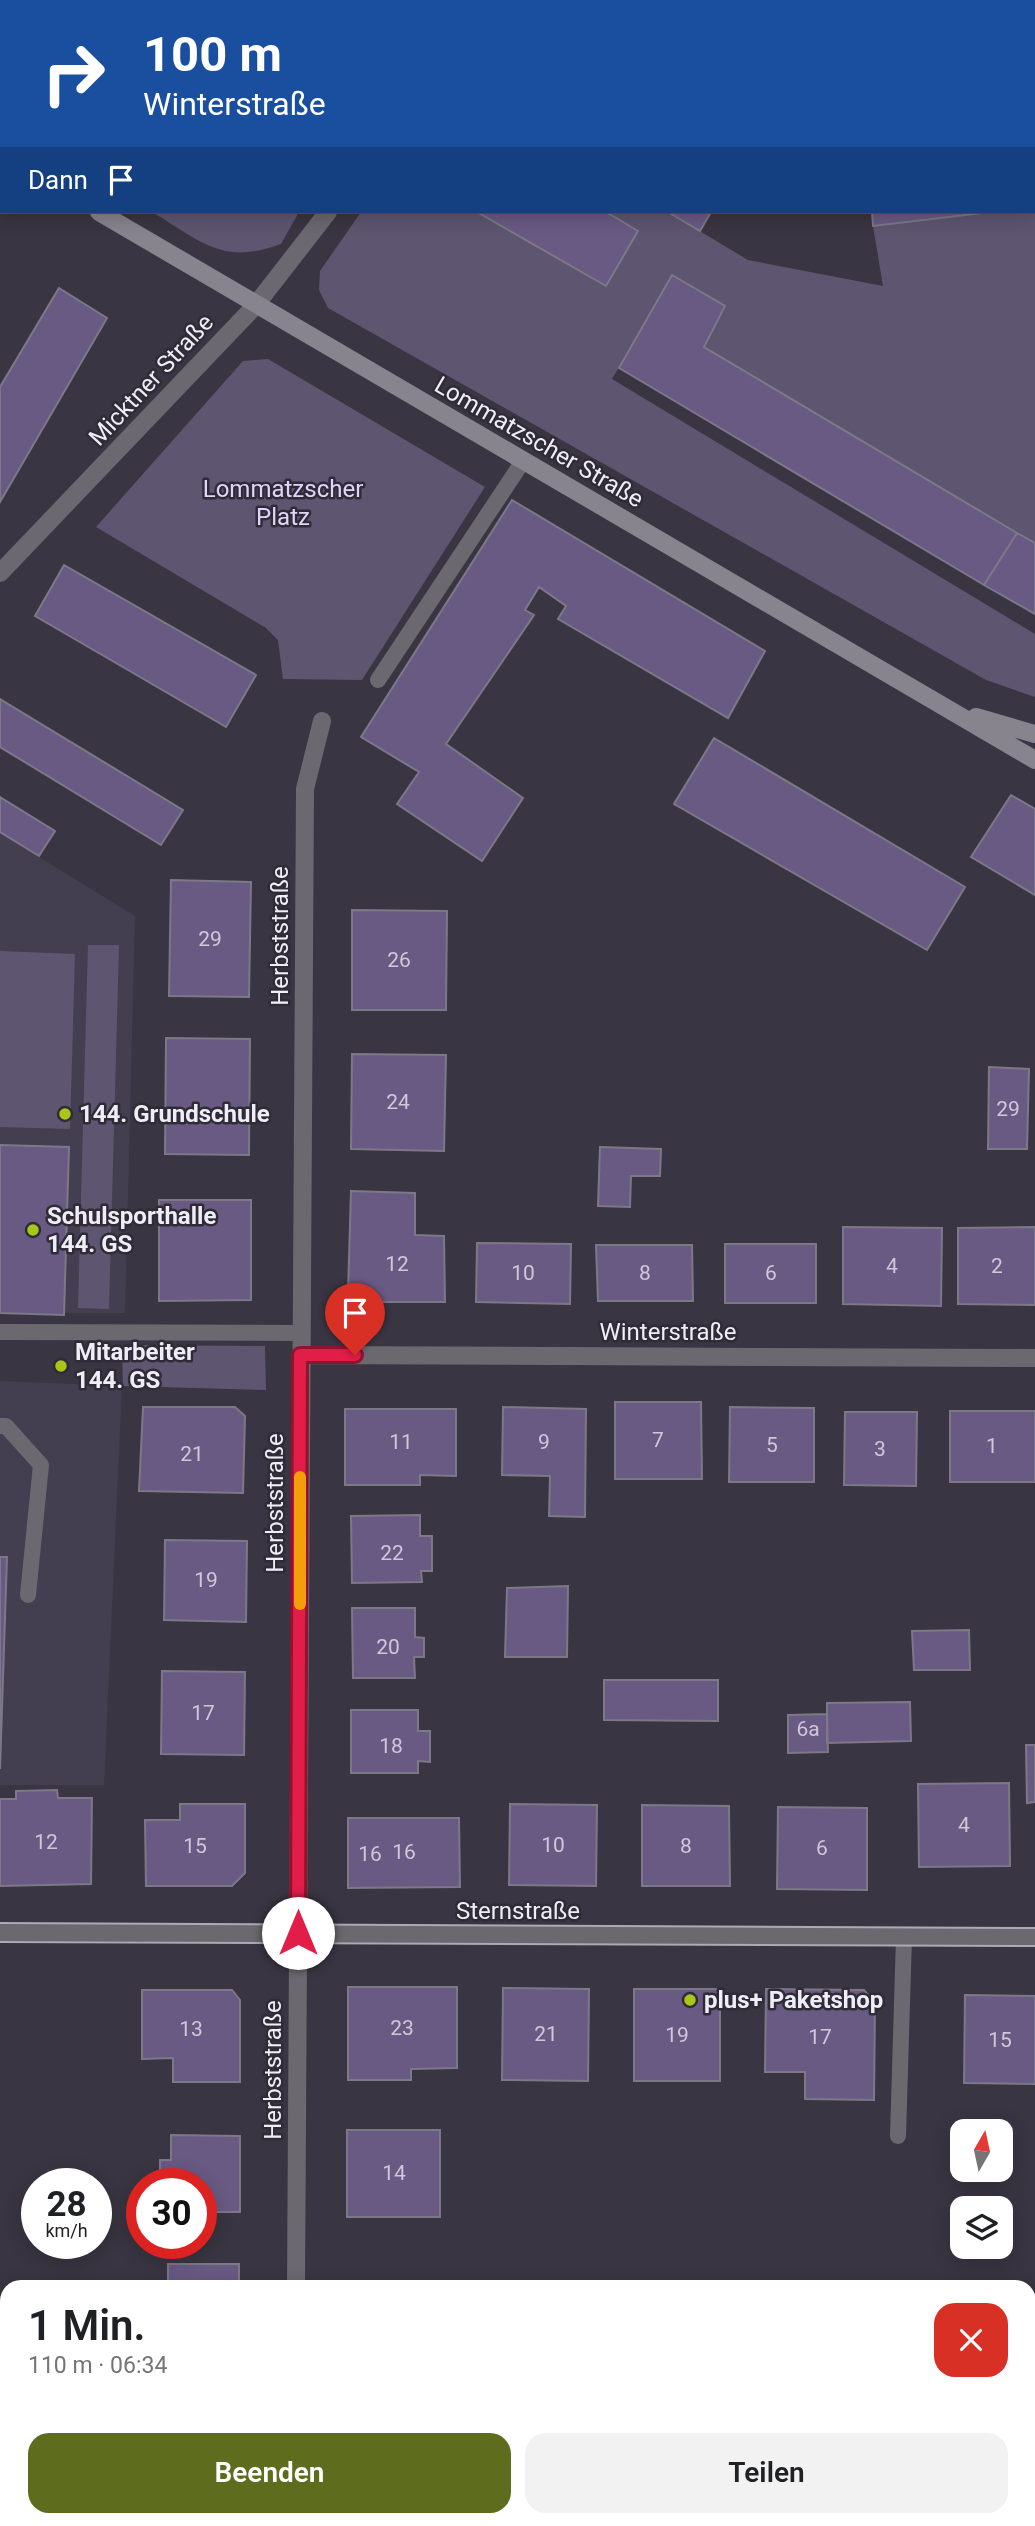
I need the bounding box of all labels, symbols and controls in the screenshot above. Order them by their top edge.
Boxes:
text: 100 m [143,26,282,83]
icon: right [28,28,119,119]
text: Winterstraße [143,85,326,123]
icon: arrive [102,161,140,199]
text: Dann [28,165,88,195]
street label: Micktner Straße [83,309,219,451]
street label: Lommatzscher Straße [430,371,648,513]
park label: Lommatzscher Platz [203,475,363,531]
street label: Herbststraße [266,866,294,1006]
house number: 29 [198,927,222,951]
house number: 26 [387,948,411,972]
house number: 24 [386,1090,410,1114]
house number: 29 [996,1097,1020,1121]
place label: 144. Grundschule [79,1100,270,1128]
marker: 144. Grundschule [57,1106,73,1122]
place label: Schulsporthalle 144. GS [47,1202,216,1258]
marker: Schulsporthalle 144. GS [25,1222,41,1238]
house number: 12 [385,1252,409,1276]
house number: 4 [886,1254,898,1278]
house number: 2 [991,1254,1003,1278]
house number: 10 [511,1261,535,1285]
house number: 8 [639,1261,651,1285]
house number: 6 [765,1261,777,1285]
pin [325,1283,385,1355]
icon: arrive [336,1294,374,1332]
street label: Winterstraße [599,1318,737,1346]
place label: Mitarbeiter 144. GS [75,1338,195,1394]
marker: Mitarbeiter 144. GS [53,1358,69,1374]
house number: 7 [652,1428,664,1452]
house number: 11 [389,1430,413,1454]
house number: 9 [538,1430,550,1454]
street label: Herbststraße [261,1433,289,1573]
house number: 5 [766,1433,778,1457]
house number: 1 [986,1434,998,1458]
house number: 3 [874,1437,886,1461]
house number: 21 [180,1442,204,1466]
house number: 22 [380,1541,404,1565]
house number: 19 [194,1568,218,1592]
house number: 20 [376,1635,400,1659]
house number: 17 [191,1701,215,1725]
house number: 6a [796,1717,820,1741]
house number: 18 [379,1734,403,1758]
house number: 4 [958,1813,970,1837]
house number: 12 [34,1830,58,1854]
house number: 10 [541,1833,565,1857]
house number: 15 [183,1834,207,1858]
house number: 8 [680,1834,692,1858]
house number: 6 [816,1836,828,1860]
house number: 16 [392,1840,416,1864]
house number: 16 [358,1842,382,1866]
position arrow [261,1896,335,1970]
street label: Sternstraße [456,1897,580,1925]
place label: plus+ Paketshop [704,1986,883,2014]
marker: plus+ Paketshop [682,1992,698,2008]
street label: Herbststraße [259,2000,287,2140]
house number: 23 [390,2016,414,2040]
house number: 13 [179,2017,203,2041]
house number: 21 [534,2022,558,2046]
house number: 19 [665,2023,689,2047]
house number: 17 [808,2025,832,2049]
house number: 15 [988,2028,1012,2052]
north arrow [950,2119,1013,2182]
map controls [950,2119,1013,2259]
house number: 14 [382,2161,406,2185]
speed limit sign: 30 [126,2168,217,2259]
text: 28 [46,2184,87,2225]
button: layers [950,2196,1013,2259]
text: km/h [45,2220,88,2241]
text: 1 Min. [28,2301,146,2350]
button: close [934,2303,1008,2377]
text: 110 m · 06:34 [28,2352,167,2379]
button: Beenden [28,2433,511,2513]
button: Teilen [525,2433,1008,2513]

